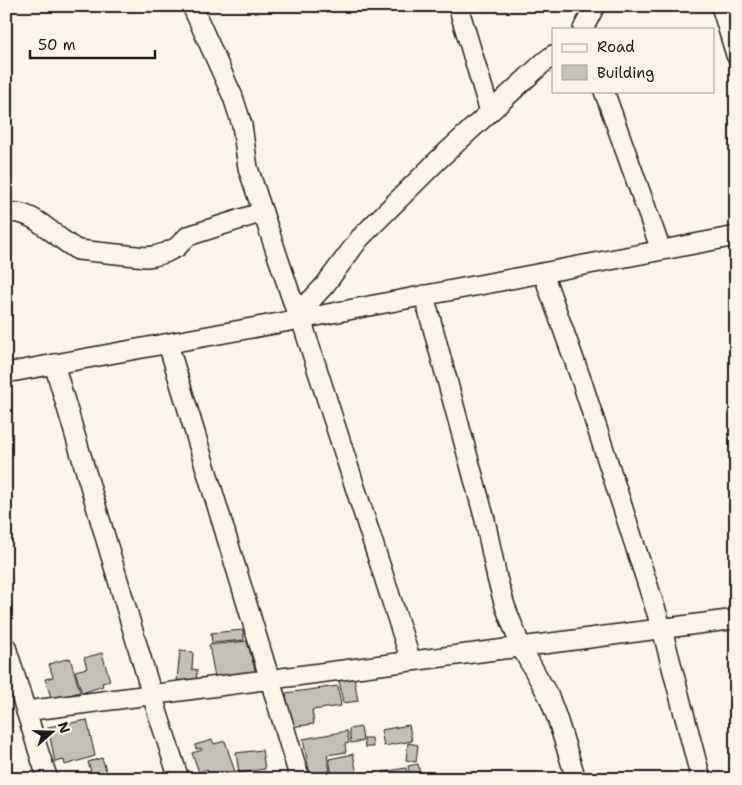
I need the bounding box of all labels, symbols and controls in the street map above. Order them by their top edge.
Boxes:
scale bar [30,28,155,60]
legend [552,28,714,92]
text: 50 m [38,35,76,55]
text: Road [597,37,635,57]
text: Building [597,63,654,83]
north arrow [28,708,78,758]
text: N [54,719,75,736]

